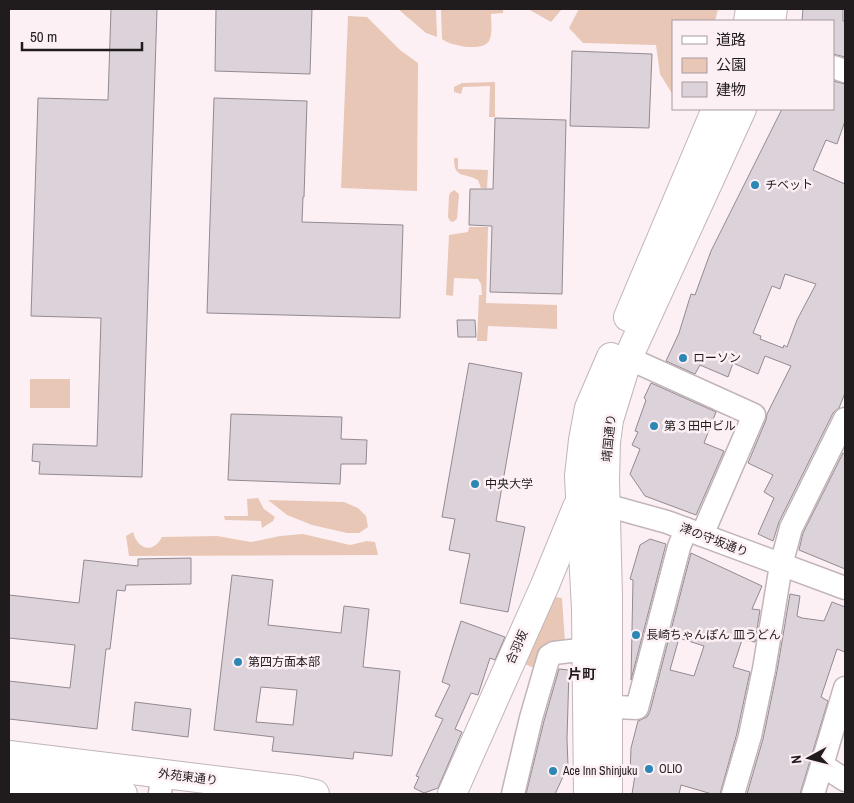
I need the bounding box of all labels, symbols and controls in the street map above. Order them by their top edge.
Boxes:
scale bar [22,20,142,52]
legend [672,20,834,110]
text: 50 m [30,26,57,47]
text: 道路 [716,29,746,50]
text: 公園 [716,54,746,75]
text: 建物 [716,79,746,100]
place label: チベット [765,177,813,193]
marker: チベット [749,179,761,191]
place label: ローソン [693,350,741,366]
marker: ローソン [677,352,689,364]
street label: 靖国通り [599,413,619,463]
place label: 第３田中ビル [664,418,736,434]
marker: 第３田中ビル [648,420,660,432]
place label: 中央大学 [485,476,533,492]
marker: 中央大学 [469,478,481,490]
street label: 津の守坂通り [678,520,750,560]
street label: 合羽坂 [502,627,532,667]
place label: 長崎ちゃんぽん 皿うどん [646,627,781,643]
marker: 長崎ちゃんぽん 皿うどん [630,629,642,641]
place label: 第四方面本部 [248,654,320,670]
marker: 第四方面本部 [232,656,244,668]
district label: 片町 [568,665,596,683]
north arrow [784,733,834,783]
text: N [787,754,806,765]
place label: OLIO [659,761,683,777]
place label: Ace Inn Shinjuku [562,763,637,779]
marker: OLIO [643,763,655,775]
street label: 外苑東通り [157,765,219,789]
marker: Ace Inn Shinjuku [547,765,559,777]

